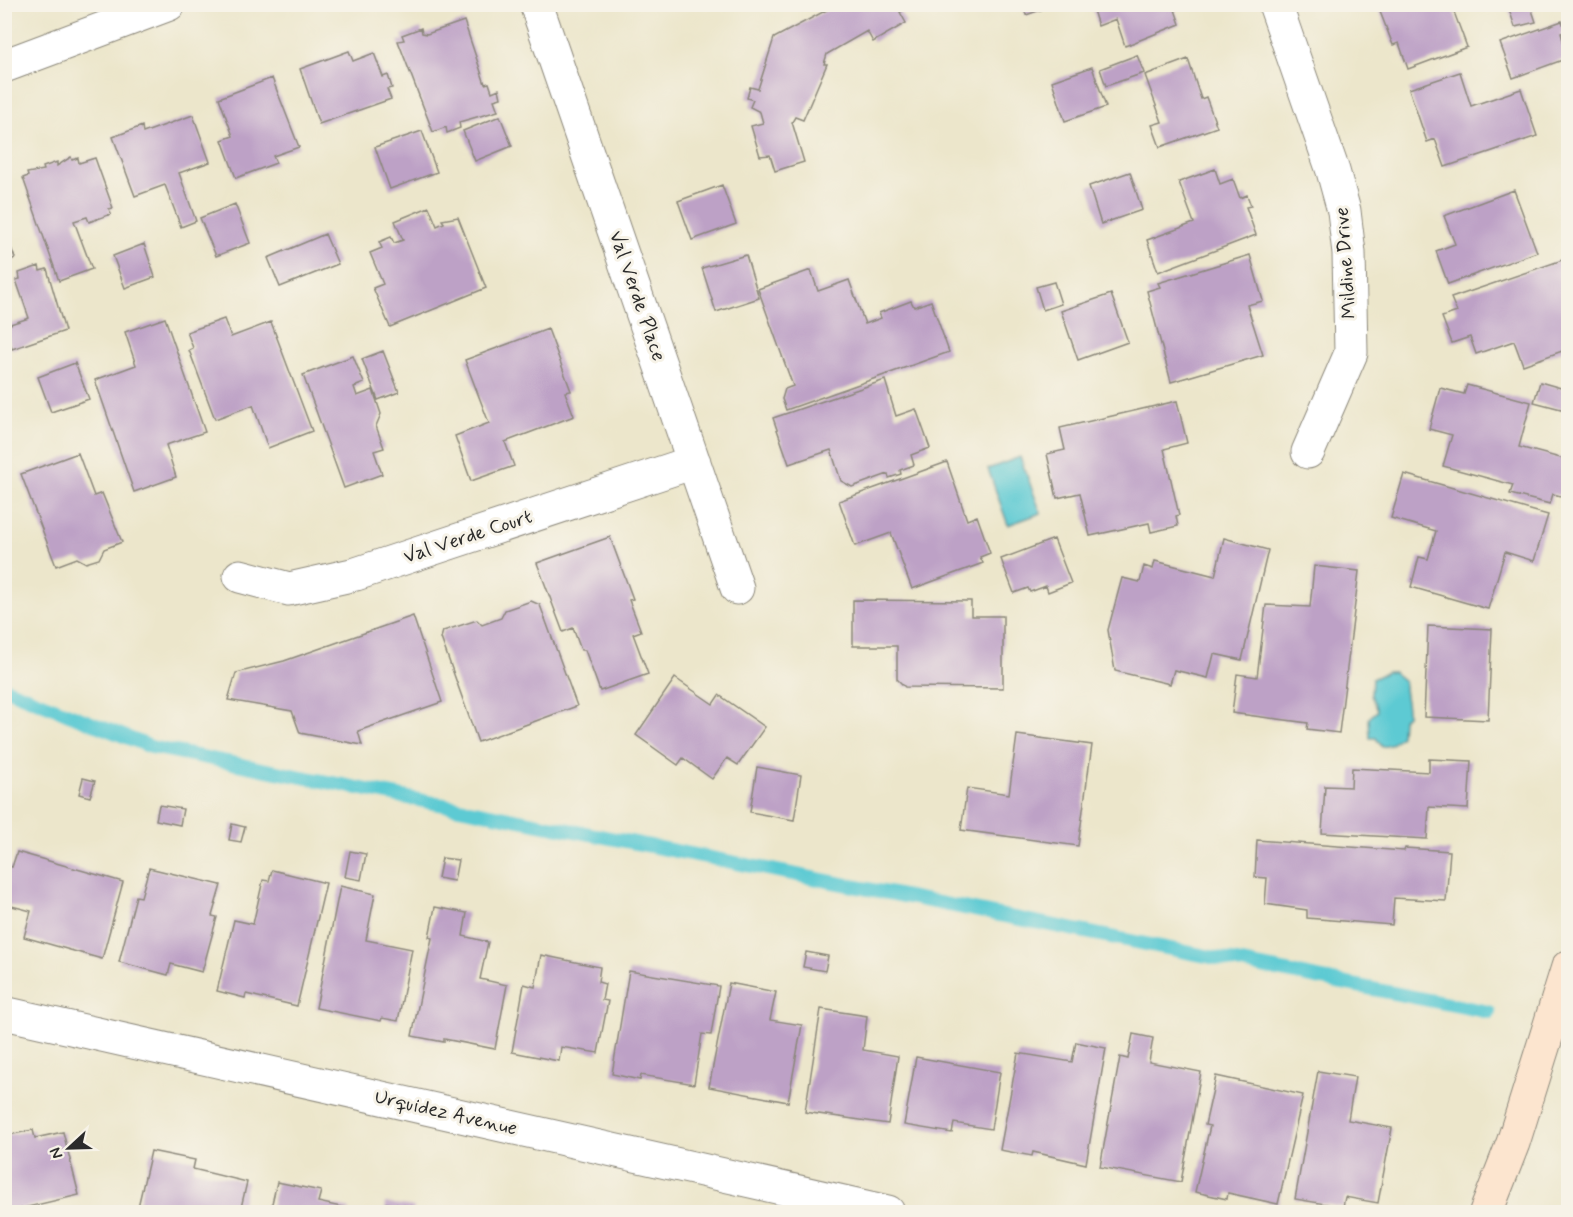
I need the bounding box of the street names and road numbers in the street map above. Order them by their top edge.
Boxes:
street label: Mildine Drive [1329,206,1363,320]
street label: Val Verde Place [602,227,672,365]
street label: Val Verde Court [400,503,536,571]
street label: Urquidez Avenue [372,1083,520,1143]

